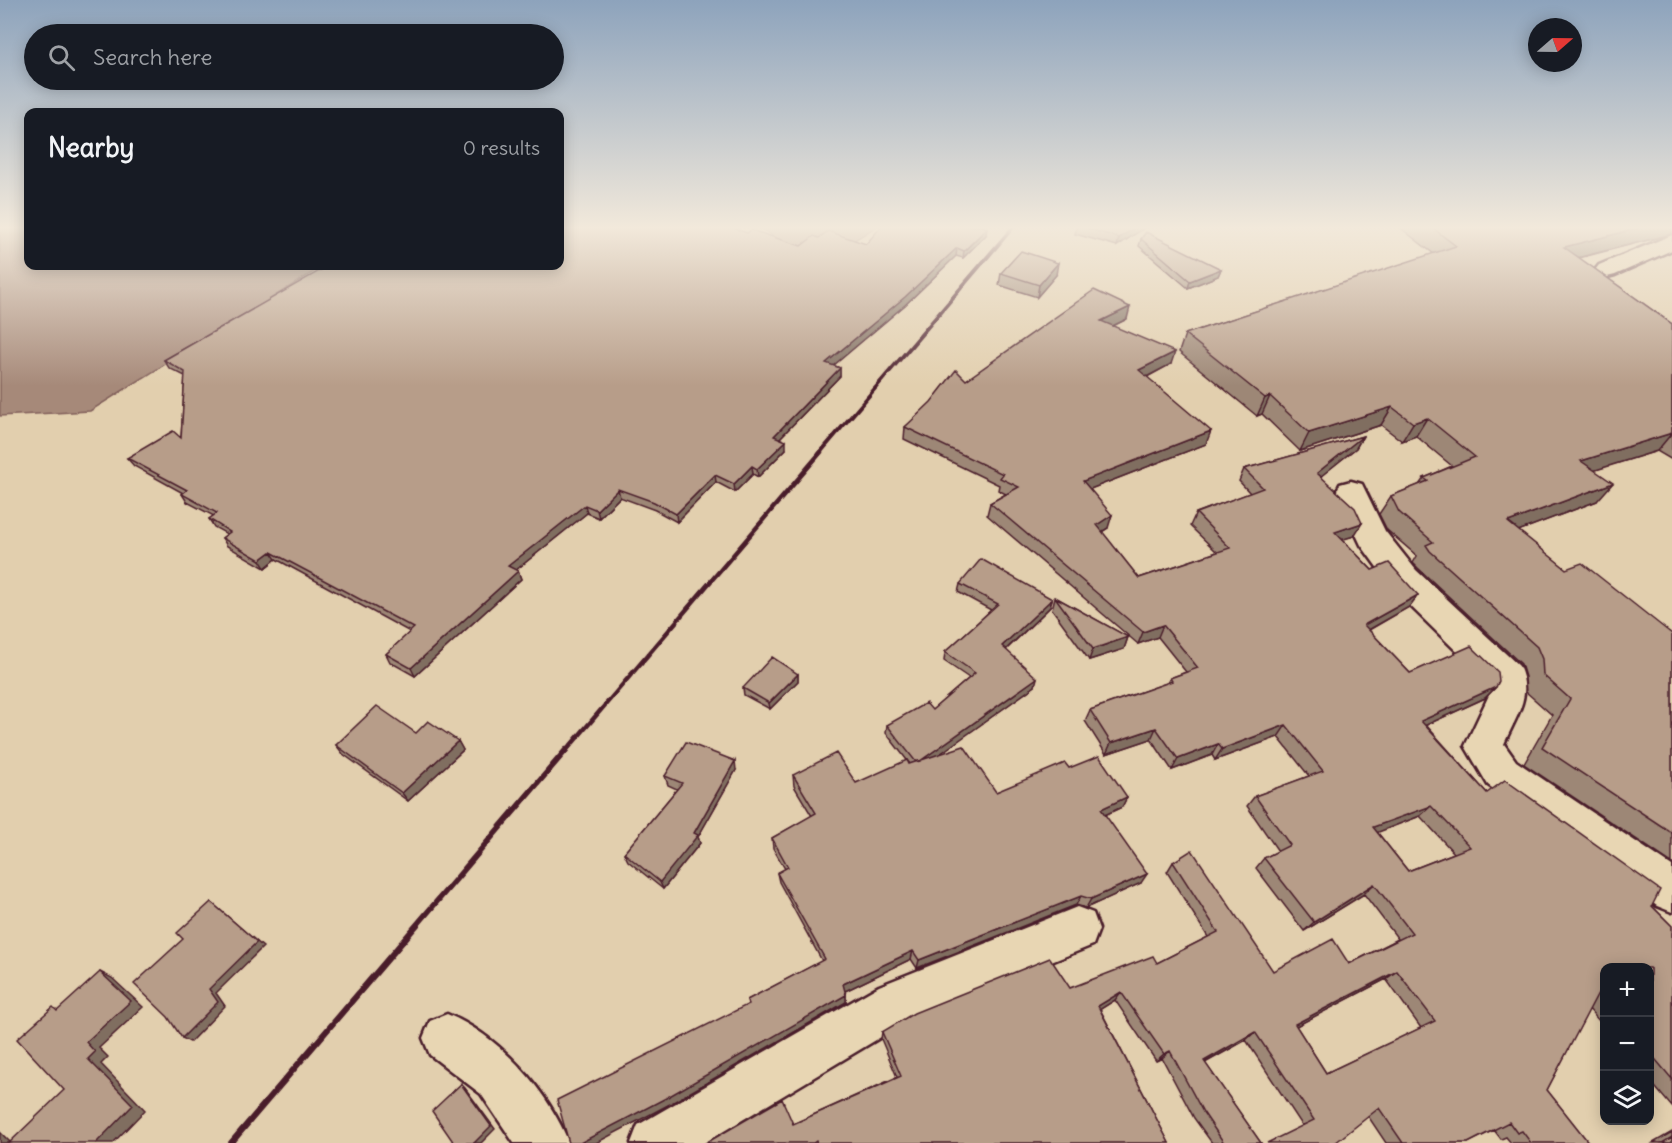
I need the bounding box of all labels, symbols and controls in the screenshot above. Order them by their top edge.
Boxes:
north arrow [1528,18,1582,72]
search box [24,24,564,90]
icon: search [45,41,78,74]
text: Search here [93,43,212,71]
text: Nearby [48,131,134,164]
text: 0 results [463,135,540,160]
map controls [1600,963,1654,1125]
button: + [1600,963,1654,1017]
button: − [1600,1017,1654,1071]
button: layers [1600,1071,1654,1125]

